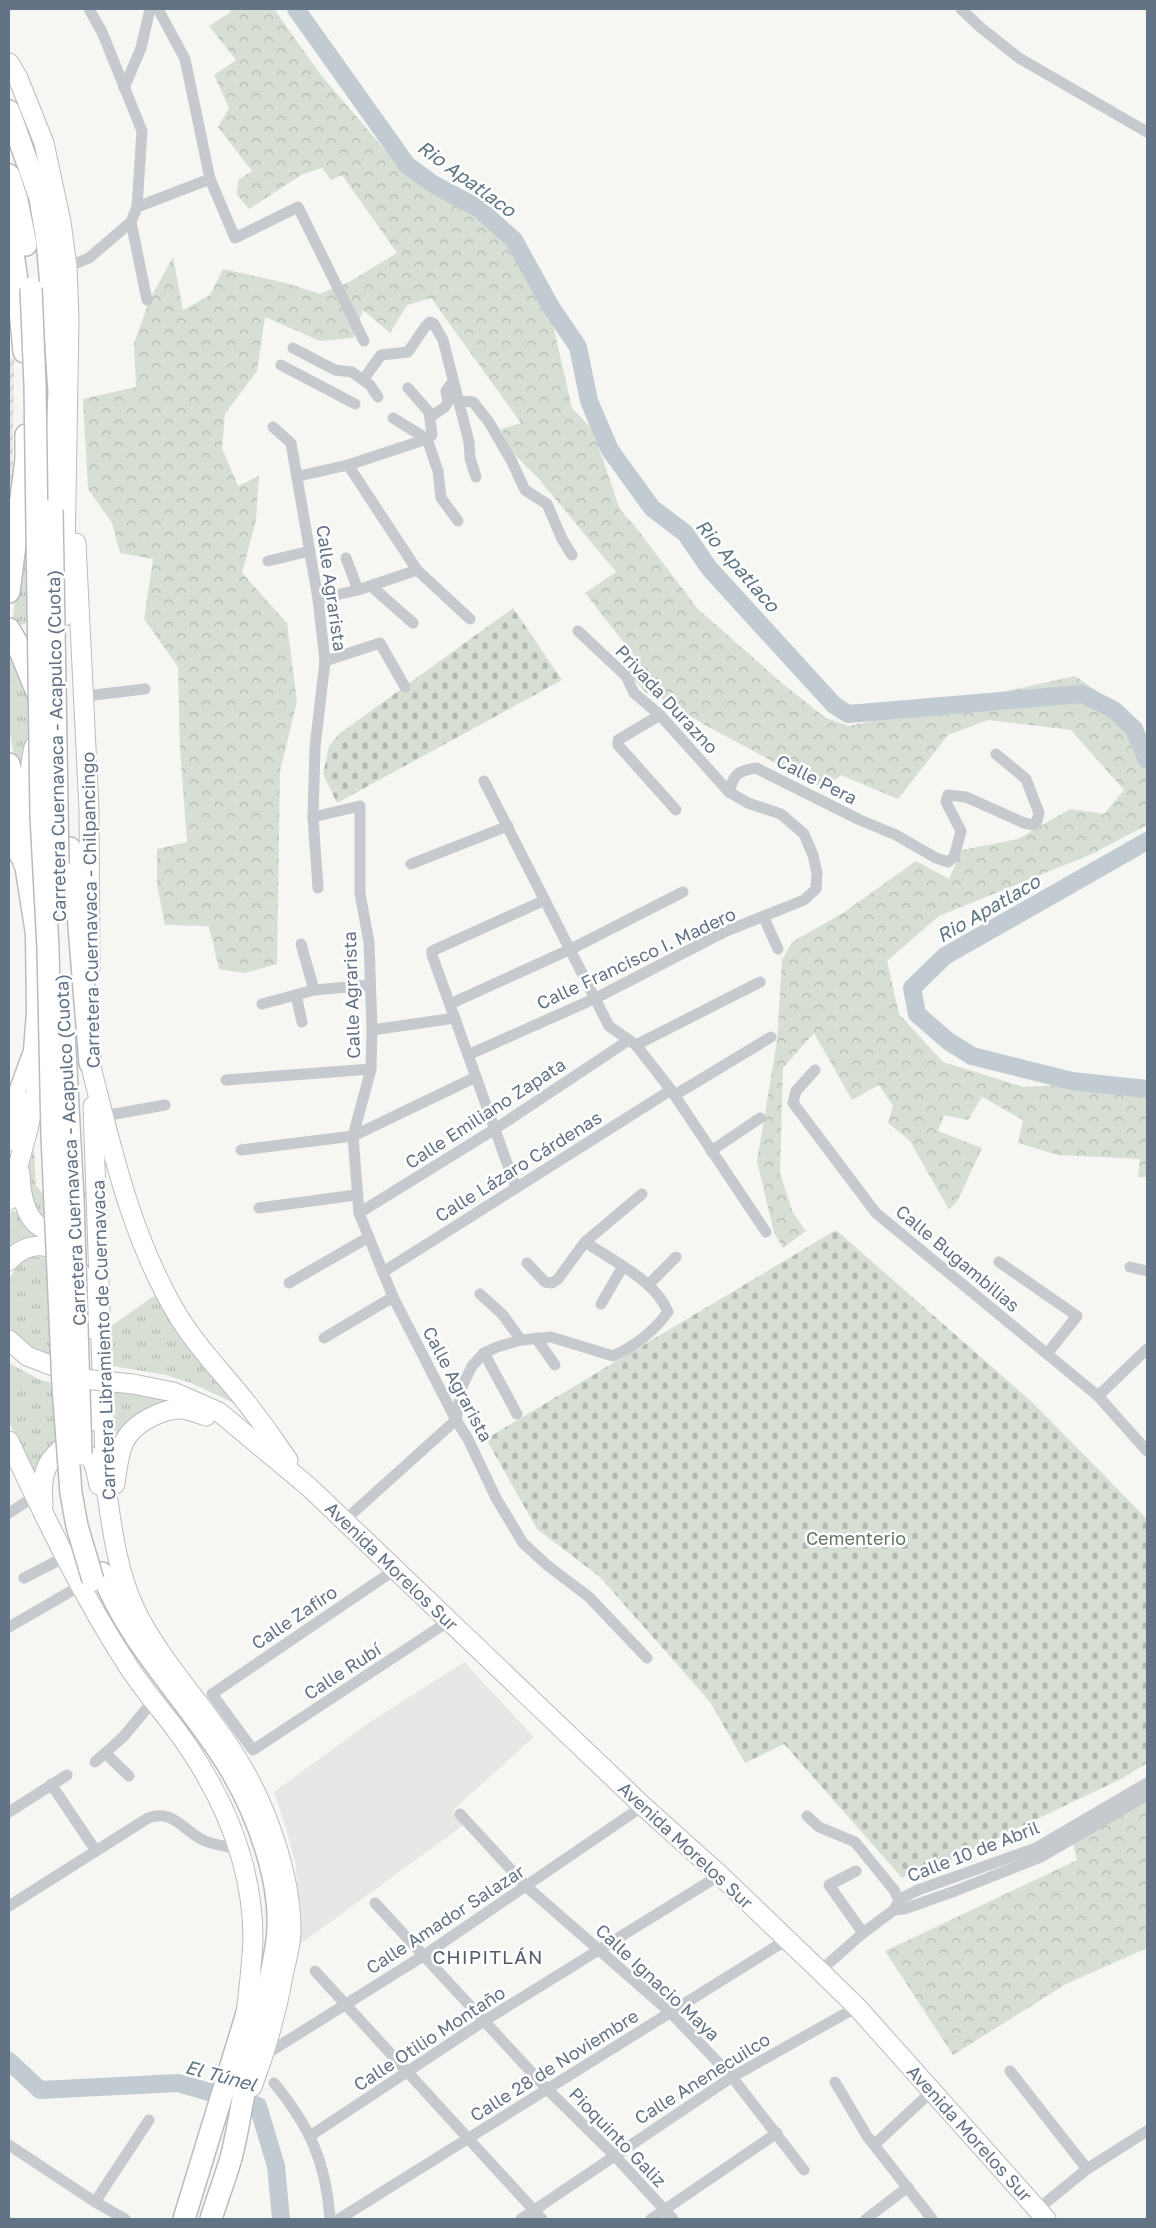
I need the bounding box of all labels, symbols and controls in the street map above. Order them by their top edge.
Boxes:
water label: Rio Apatlaco [414,135,522,222]
water label: Rio Apatlaco [692,514,786,617]
street label: Calle Agrarista [312,523,352,653]
street label: Carretera Cuernavaca - Acapulco (Cuota) [42,570,70,922]
street label: Privada Durazno [611,640,723,758]
street label: Calle Pera [773,749,861,809]
street label: Carretera Cuernavaca - Chilpancingo [76,752,104,1068]
water label: Rio Apatlaco [932,868,1045,947]
street label: Calle Francisco I. Madero [533,902,739,1014]
street label: Calle Agrarista [338,931,364,1059]
street label: Carretera Cuernavaca - Acapulco (Cuota) [50,973,90,1327]
street label: Calle Emiliano Zapata [401,1053,569,1173]
street label: Calle Lázaro Cárdenas [431,1106,605,1226]
street label: Carretera Libramiento de Cuernavaca [86,1179,120,1501]
street label: Calle Bugambilias [892,1200,1024,1316]
street label: Calle Agrarista [418,1323,498,1445]
street label: Avenida Morelos Sur [321,1497,463,1635]
park label: Cementerio [806,1527,906,1549]
street label: Calle Zafiro [247,1580,341,1654]
street label: Calle Rubí [299,1637,386,1704]
street label: Avenida Morelos Sur [614,1777,758,1913]
street label: Calle 10 de Abril [904,1816,1042,1886]
street label: Calle Amador Salazar [362,1860,528,1978]
street label: Calle Ignacio Maya [591,1919,725,2045]
district label: CHIPITLÁN [432,1945,544,1968]
street label: Calle Otilio Montaño [349,1981,509,2095]
street label: Calle 28 de Noviembre [466,2004,642,2126]
street label: Calle Anenecuilco [630,2027,774,2129]
water label: El Túnel [183,2054,260,2096]
street label: Avenida Morelos Sur [903,2060,1037,2206]
street label: Pioquinto Galiz [565,2083,671,2191]

